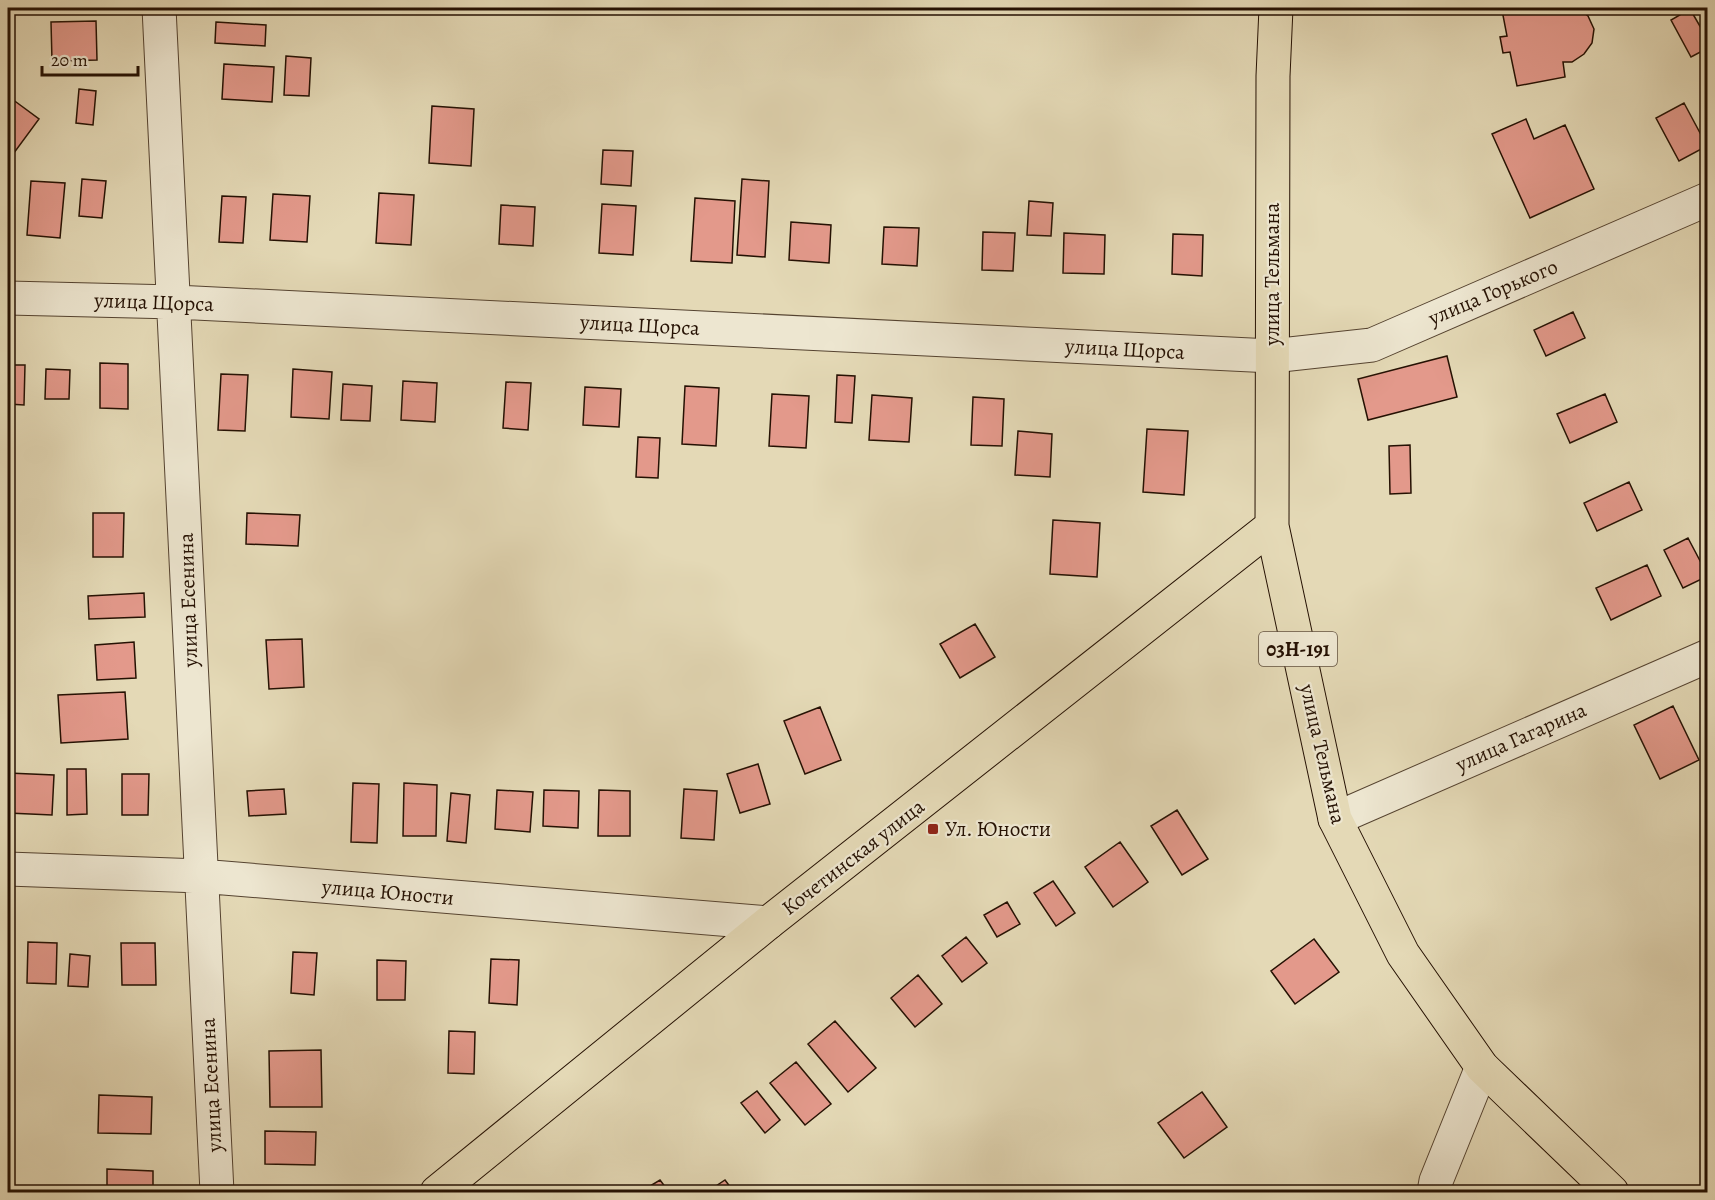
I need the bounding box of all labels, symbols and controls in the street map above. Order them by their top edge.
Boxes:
scale bar [42,39,138,77]
text: 20 m [51,48,88,72]
street label: улица Тельмана [1258,202,1286,346]
street label: улица Горького [1423,252,1562,332]
street label: улица Щорса [93,286,215,318]
street label: улица Щорса [578,308,701,342]
street label: улица Щорса [1063,332,1186,366]
street label: улица Есенина [172,532,204,669]
road number: 03Н-191 [1259,632,1337,666]
street label: улица Тельмана [1293,680,1353,827]
street label: улица Гагарина [1450,696,1591,779]
street label: Кочетинская улица [776,792,930,922]
place label: Ул. Юности [945,815,1051,843]
marker: Ул. Юности [926,822,940,836]
street label: улица Юности [320,872,455,912]
street label: улица Есенина [193,1017,229,1154]

